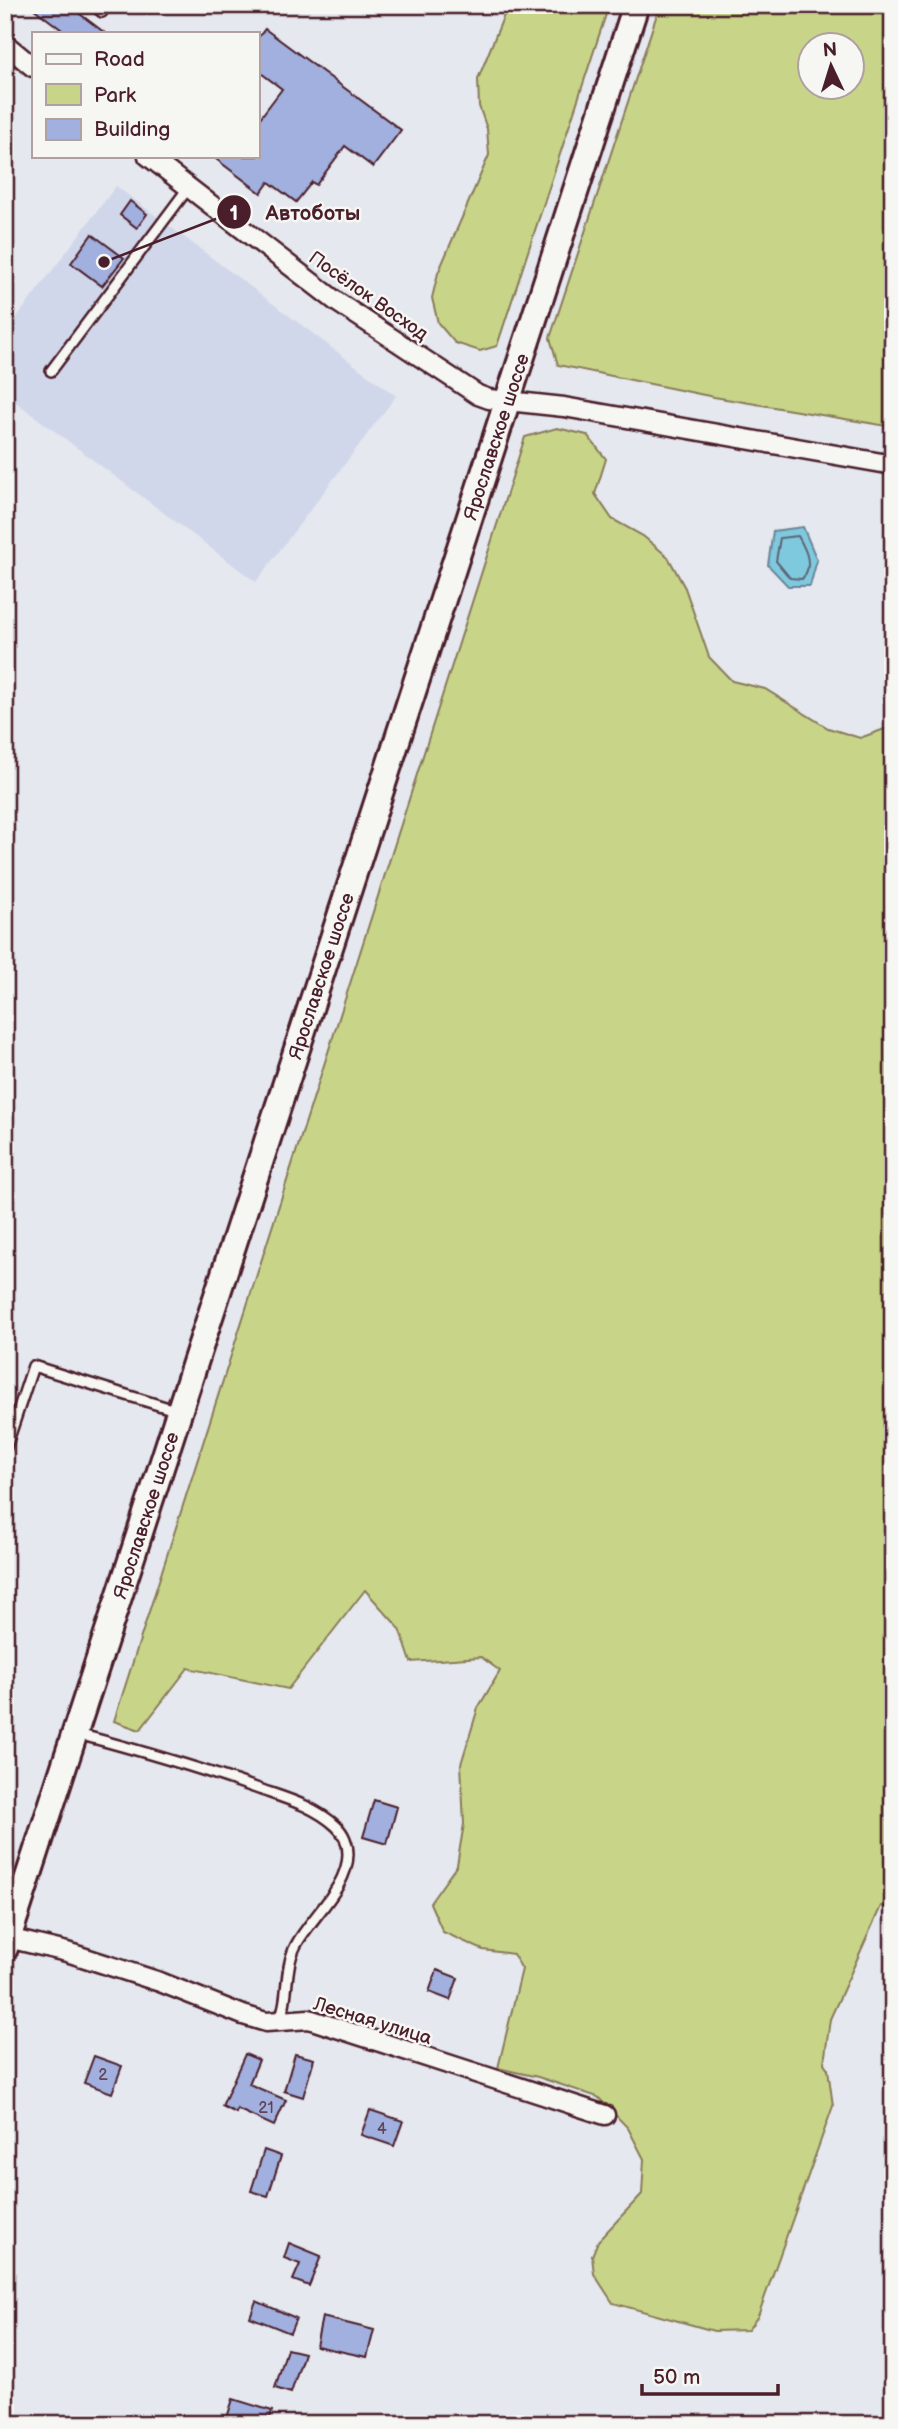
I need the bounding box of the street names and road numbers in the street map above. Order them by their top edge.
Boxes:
street label: Посёлок Восход [304,247,433,346]
street label: Ярославское шоссе [459,351,535,523]
street label: Ярославское шоссе [284,890,360,1063]
street label: Ярославское шоссе [109,1429,185,1602]
street label: Лесная улица [310,1992,434,2050]

